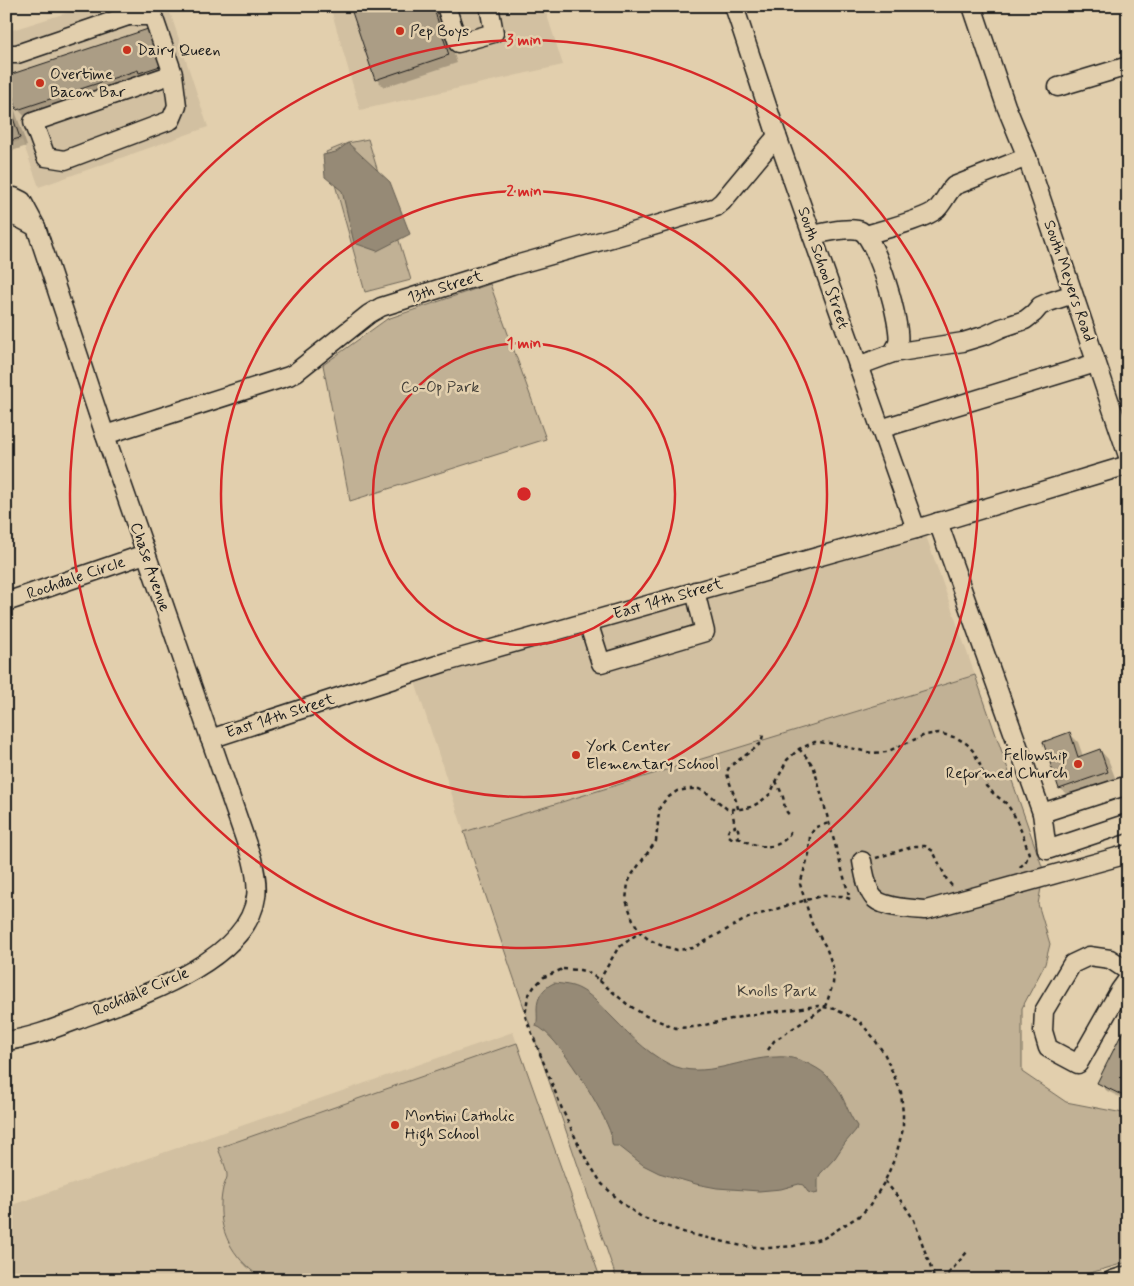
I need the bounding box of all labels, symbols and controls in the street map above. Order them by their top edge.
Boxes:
place label: Pep Boys [410,21,469,42]
marker: Pep Boys [394,25,406,37]
text: 3 min [507,31,541,51]
place label: Dairy Queen [137,40,221,61]
marker: Dairy Queen [121,44,133,56]
place label: Overtime Bacon Bar [50,64,126,103]
marker: Overtime Bacon Bar [34,77,46,89]
text: 2 min [506,182,542,202]
street label: South School Street [792,204,854,332]
street label: South Meyers Road [1038,217,1100,345]
street label: 13th Street [405,265,486,308]
text: 1 min [507,334,541,354]
park label: Co-Op Park [401,377,479,398]
centre of rings [515,485,533,503]
street label: Chase Avenue [125,519,175,615]
street label: Rochdale Circle [24,551,128,605]
street label: East 14th Street [611,573,726,625]
street label: East 14th Street [223,688,338,743]
place label: York Center Elementary School [586,736,719,775]
place label: Fellowship Reformed Church [946,745,1068,786]
marker: York Center Elementary School [570,749,582,761]
marker: Fellowship Reformed Church [1072,758,1084,770]
street label: Rochdale Circle [90,962,192,1022]
park label: Knolls Park [737,981,817,1002]
place label: Montini Catholic High School [405,1106,515,1146]
marker: Montini Catholic High School [389,1119,401,1131]

